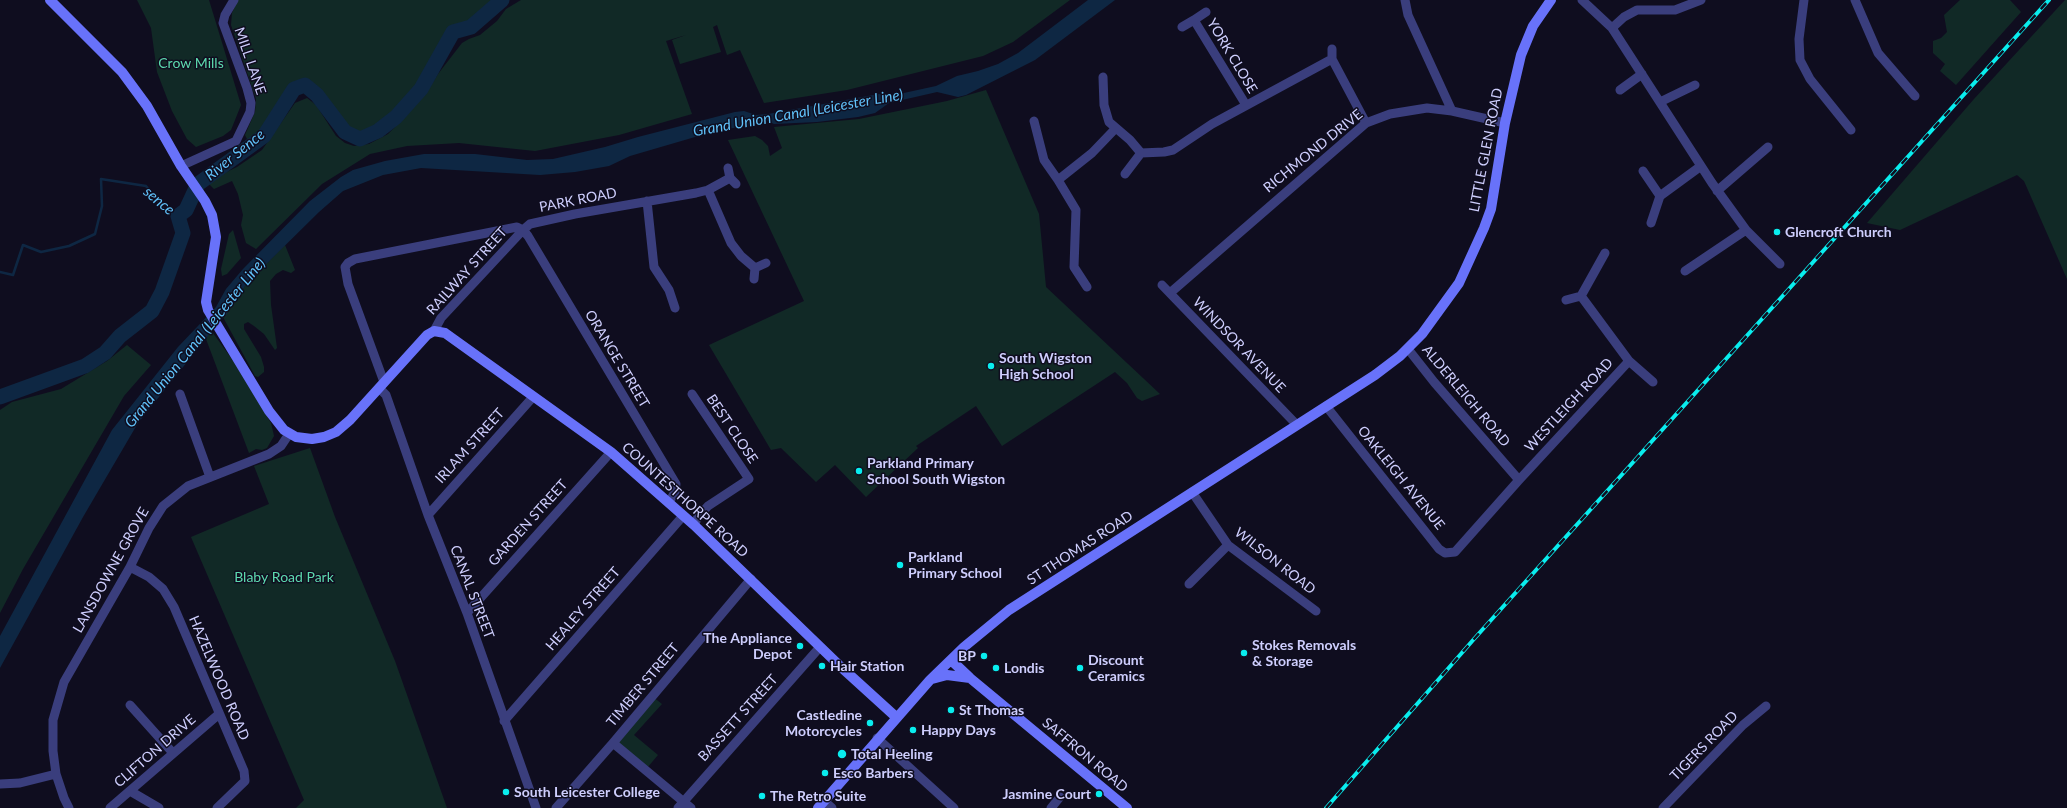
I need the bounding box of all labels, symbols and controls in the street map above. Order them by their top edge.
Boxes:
street label: YORK CLOSE [1203,16,1261,96]
street label: MILL LANE [231,25,269,97]
park label: Crow Mills [158,55,224,71]
water label: Grand Union Canal (Leicester Line) [691,86,905,140]
street label: LITTLE GLEN ROAD [1466,87,1506,213]
street label: RICHMOND DRIVE [1260,106,1366,196]
water label: River Sence [202,126,268,184]
water label: sence [140,183,178,219]
street label: PARK ROAD [538,184,618,216]
street label: RAILWAY STREET [423,224,511,318]
place label: Glencroft Church [1785,224,1892,240]
marker: Glencroft Church [1772,227,1782,237]
water label: Grand Union Canal (Leicester Line) [121,255,269,431]
street label: WINDSOR AVENUE [1189,294,1289,396]
street label: ORANGE STREET [581,307,653,411]
street label: ALDERLEIGH ROAD [1419,342,1513,450]
place label: South Wigston High School [999,350,1092,382]
street label: WESTLEIGH ROAD [1521,355,1617,455]
marker: South Wigston High School [986,361,996,371]
street label: BEST CLOSE [703,391,761,467]
street label: IRLAM STREET [432,405,508,487]
street label: OAKLEIGH AVENUE [1354,423,1448,533]
street label: COUNTESTHORPE ROAD [618,439,752,561]
place label: Parkland Primary School South Wigston [867,455,1005,488]
marker: Parkland Primary School South Wigston [854,466,864,476]
street label: GARDEN STREET [485,476,571,570]
street label: LANSDOWNE GROVE [69,504,153,636]
street label: ST THOMAS ROAD [1024,507,1136,589]
street label: WILSON ROAD [1231,524,1319,598]
street label: CANAL STREET [446,543,498,641]
place label: Parkland Primary School [908,549,1002,582]
marker: Parkland Primary School [895,560,905,570]
street label: HEALEY STREET [542,564,624,654]
park label: Blaby Road Park [234,569,334,585]
street label: HAZELWOOD ROAD [185,613,253,743]
place label: The Appliance Depot [703,630,792,662]
place label: Stokes Removals & Storage [1252,637,1356,670]
street label: TIMBER STREET [603,640,683,730]
marker: The Appliance Depot [795,641,805,651]
place label: BP [958,648,976,664]
marker: Stokes Removals & Storage [1239,648,1249,658]
marker: BP [979,651,989,661]
place label: Discount Ceramics [1088,652,1145,684]
place label: Hair Station [830,658,904,674]
place label: Londis [1004,660,1045,676]
marker: Hair Station [817,661,827,671]
marker: Londis [991,663,1001,673]
marker: Discount Ceramics [1075,663,1085,673]
street label: BASSETT STREET [695,671,781,765]
place label: St Thomas [959,702,1024,718]
marker: St Thomas [946,705,956,715]
place label: Castledine Motorcycles [785,707,862,740]
street label: TIGERS ROAD [1667,708,1741,784]
street label: CLIFTON DRIVE [111,711,199,791]
street label: SAFFRON ROAD [1039,714,1131,796]
marker: Castledine Motorcycles [865,718,875,728]
place label: Happy Days [921,722,996,738]
marker: Happy Days [908,725,918,735]
place label: Total Heeling [851,746,933,762]
marker: Total Heeling [836,748,848,760]
place label: Esco Barbers [833,765,913,781]
marker: Esco Barbers [820,768,830,778]
place label: South Leicester College [514,784,660,800]
place label: Jasmine Court [1002,786,1091,802]
marker: South Leicester College [501,787,511,797]
place label: The Retro Suite [770,788,866,804]
marker: Jasmine Court [1094,789,1104,799]
marker: The Retro Suite [757,791,767,801]

